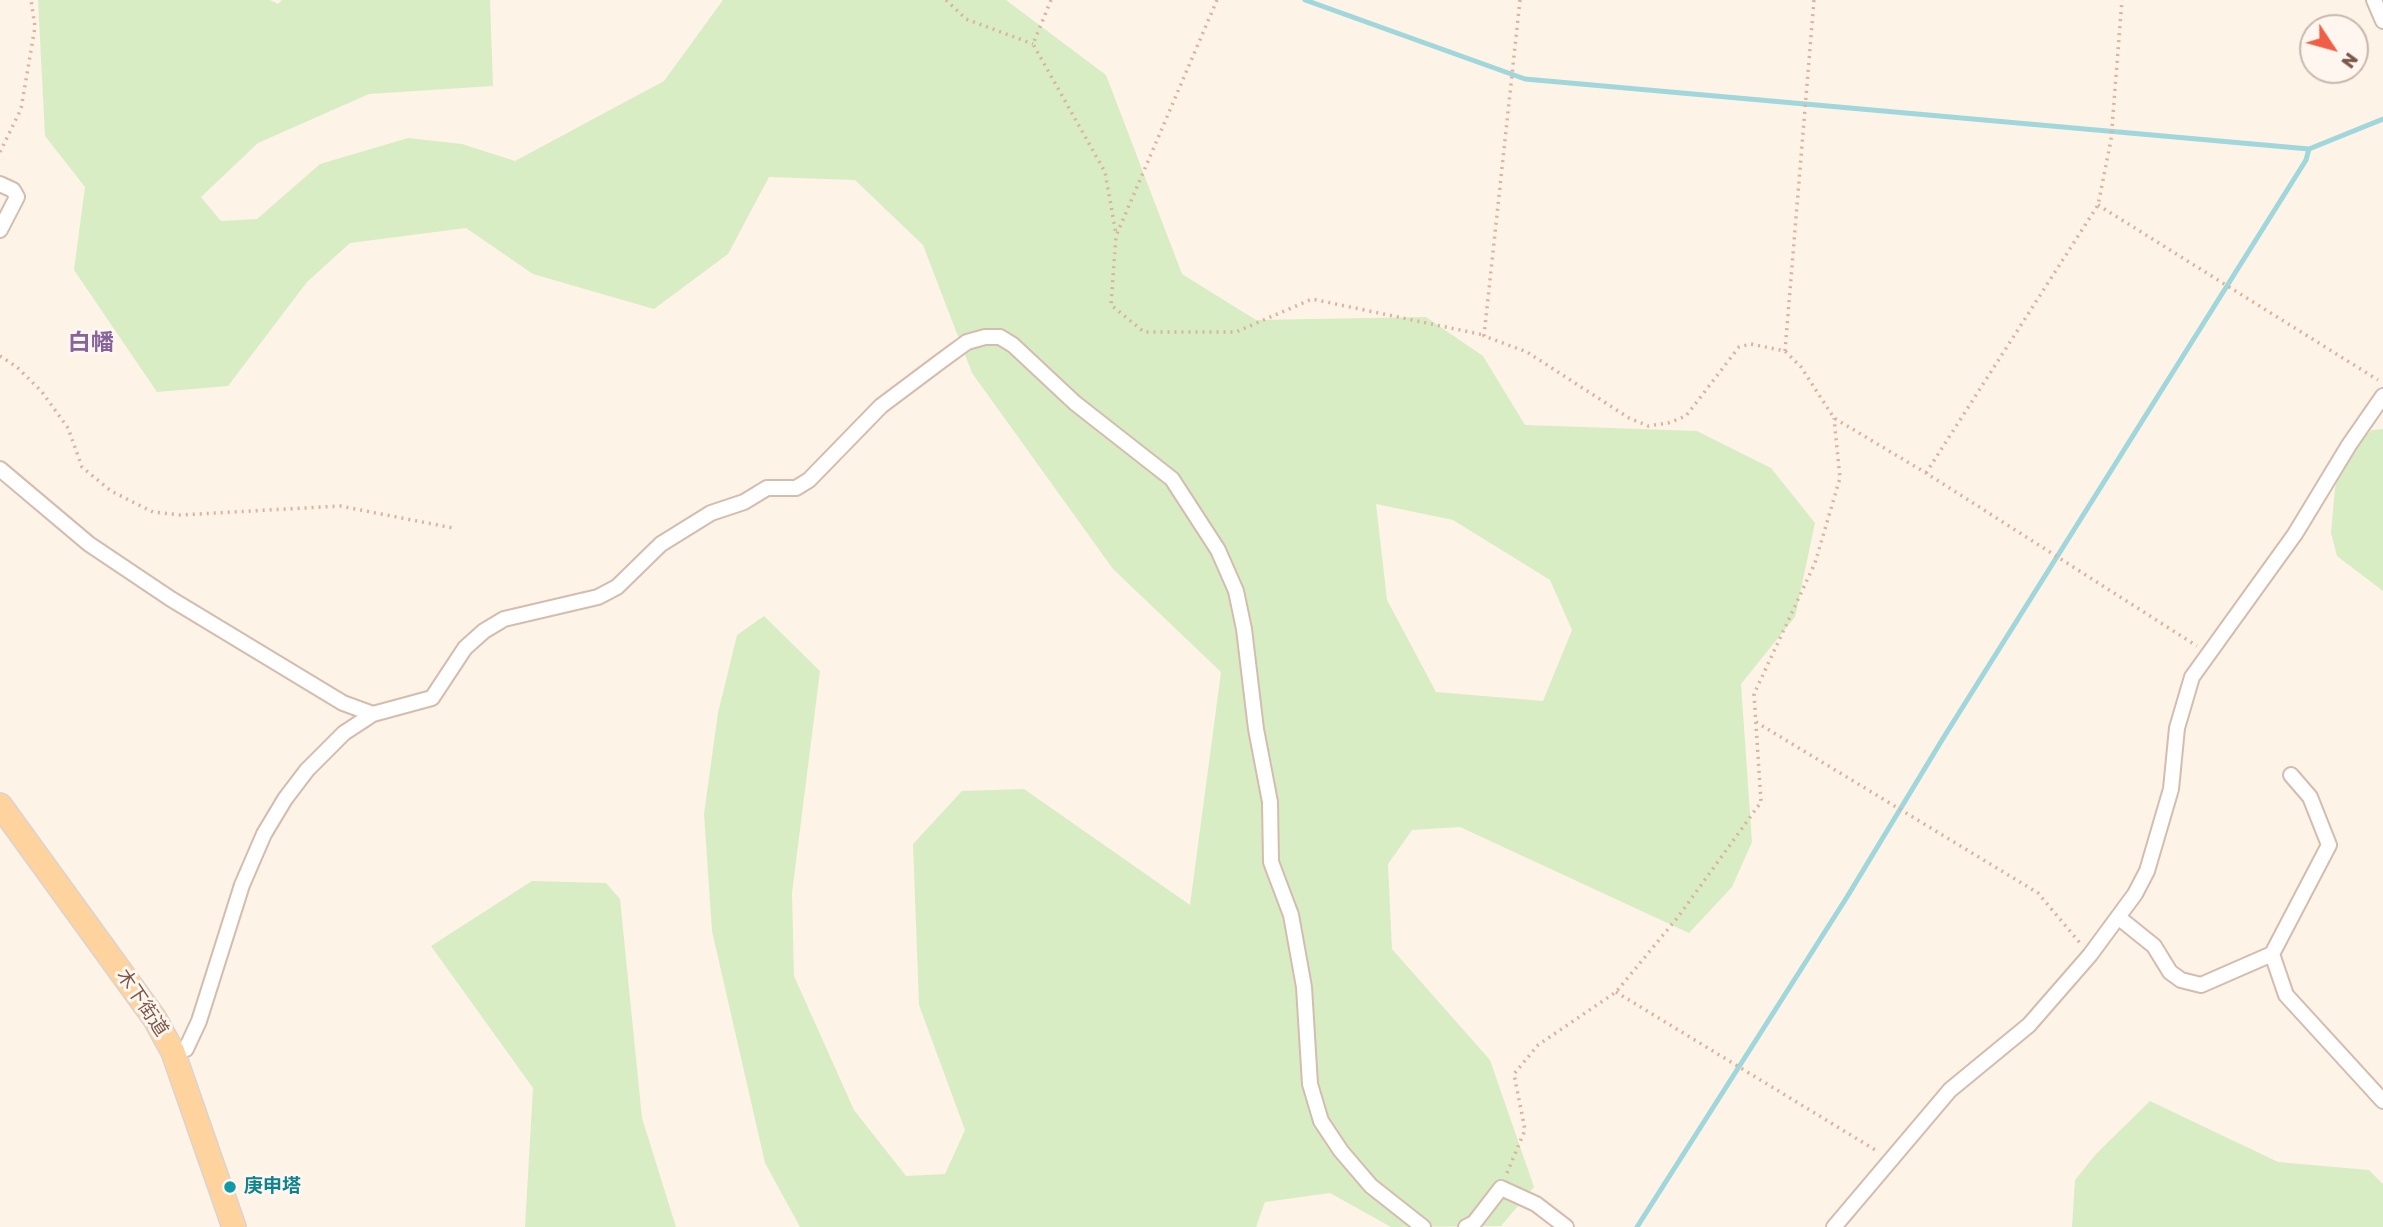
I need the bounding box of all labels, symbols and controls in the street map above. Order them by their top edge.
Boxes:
north arrow [2299,14,2369,84]
text: N [2336,48,2363,73]
district label: 白幡 [68,329,114,357]
street label: 木下街道 [111,965,173,1041]
place label: 庚申塔 [244,1176,301,1198]
marker: 庚申塔 [222,1179,238,1195]

